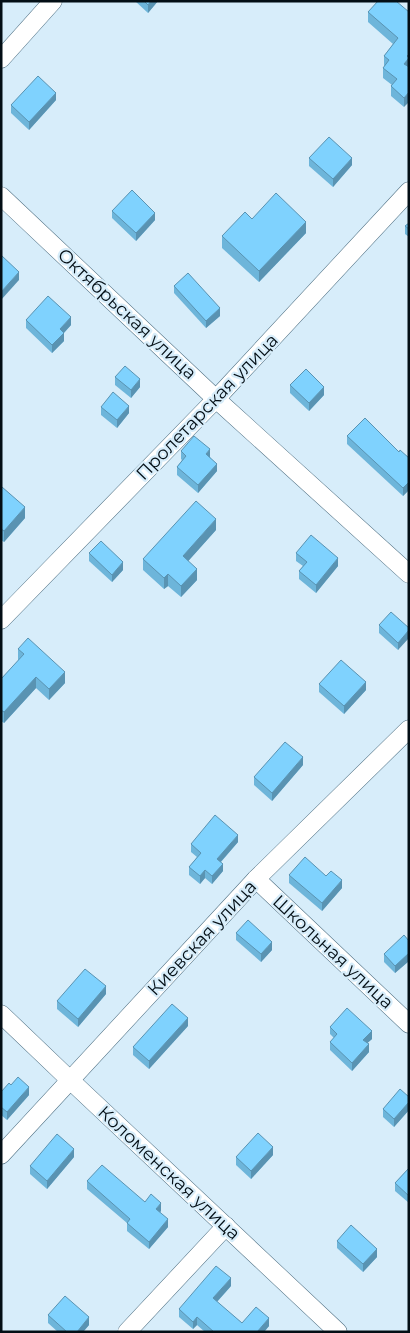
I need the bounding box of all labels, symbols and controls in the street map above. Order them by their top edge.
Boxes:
street label: Октябрьская улица [53,244,201,384]
street label: Пролетарская улица [131,329,283,485]
street label: Киевская улица [143,876,261,1000]
street label: Школьная улица [268,890,398,1014]
street label: Коломенская улица [93,1101,245,1245]

